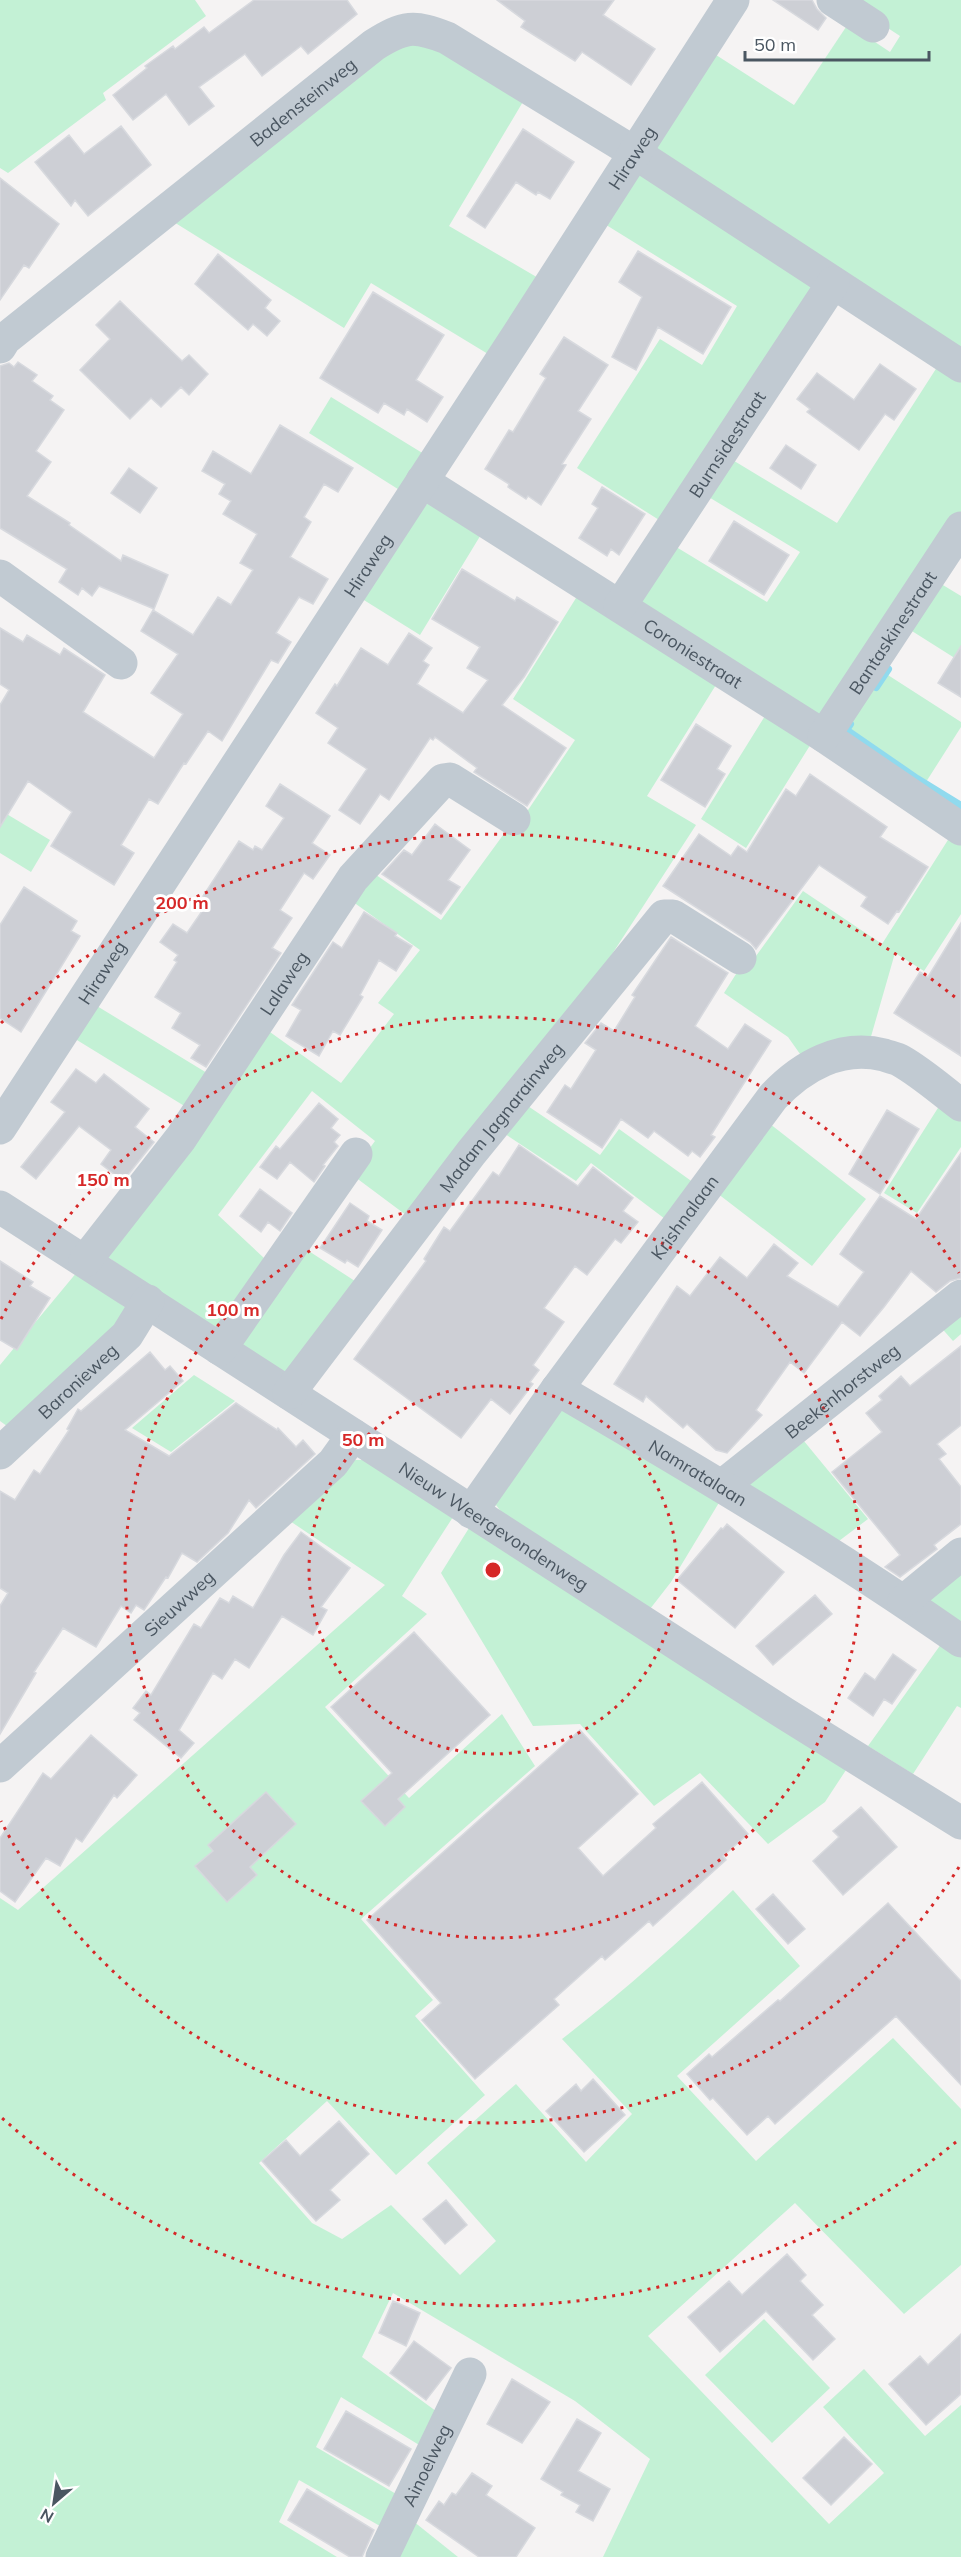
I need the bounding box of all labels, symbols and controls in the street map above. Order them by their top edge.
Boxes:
scale bar [745,24,930,62]
text: 50 m [754,33,796,56]
street label: Badensteinweg [245,52,361,151]
street label: Hiraweg [603,121,661,194]
street label: Burnsidestraat [683,386,770,502]
street label: Hiraweg [338,529,397,601]
street label: Bantaskinestraat [843,566,941,699]
street label: Coroniestraat [639,613,747,693]
text: 200 m [155,891,209,914]
street label: Hiraweg [73,936,131,1008]
street label: Lalaweg [254,947,313,1019]
street label: Madam Jagnarainweg [434,1037,568,1197]
text: 150 m [76,1168,130,1191]
street label: Krishnalaan [645,1170,723,1264]
text: 100 m [206,1298,260,1321]
street label: Baronieweg [33,1338,122,1423]
street label: Beekenhorstweg [780,1338,904,1443]
text: 50 m [342,1428,384,1451]
street label: Namratalaan [645,1434,752,1511]
street label: Nieuw Weergevondenweg [395,1456,593,1596]
centre of rings [483,1560,503,1580]
street label: Sieuwweg [139,1565,219,1641]
street label: Ainoelweg [397,2420,456,2510]
north arrow [24,2473,84,2533]
text: N [37,2504,57,2528]

